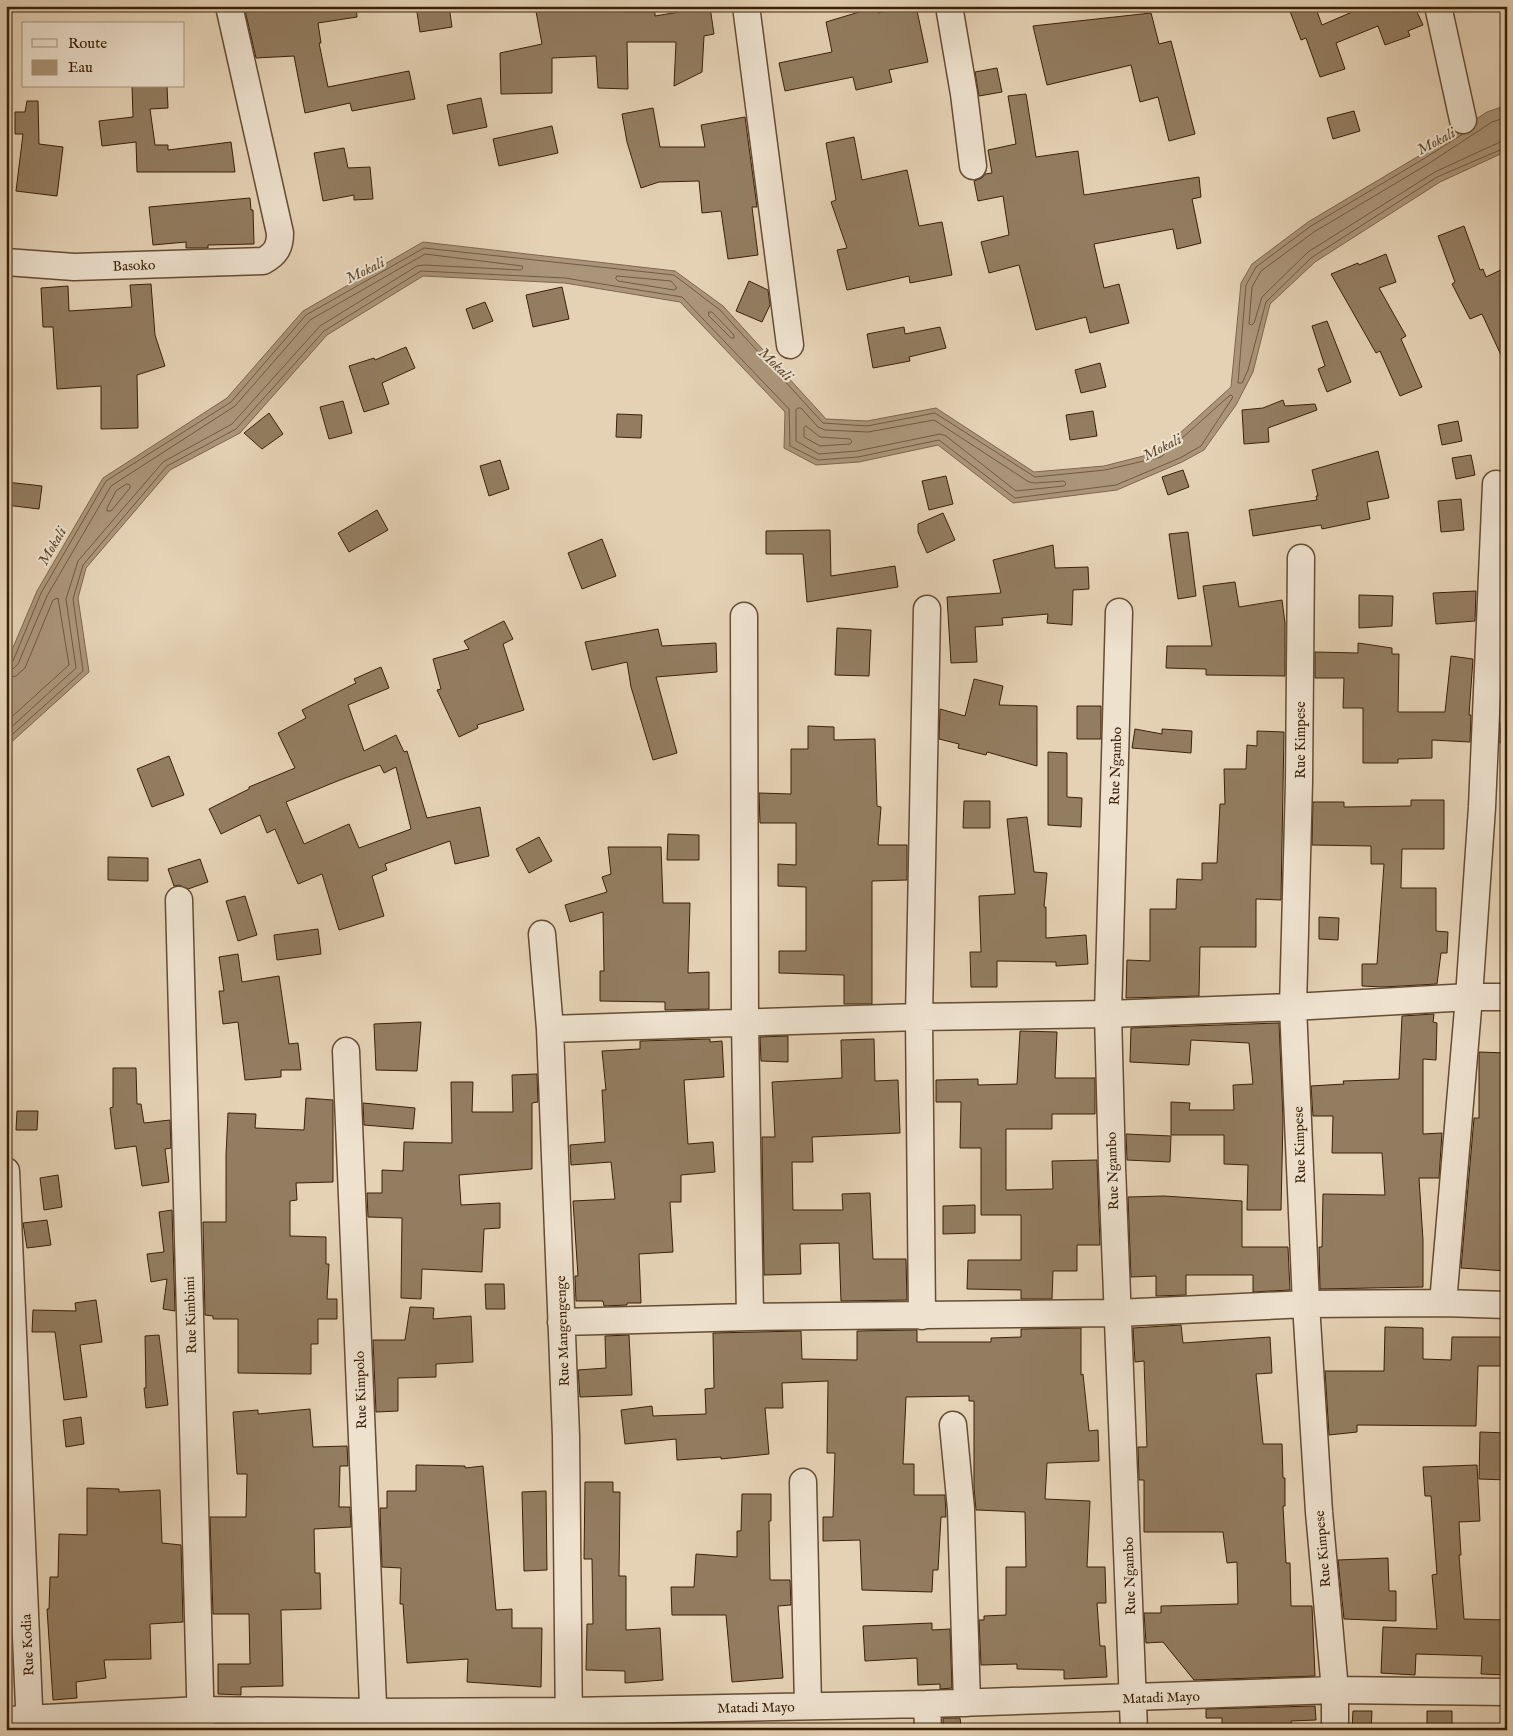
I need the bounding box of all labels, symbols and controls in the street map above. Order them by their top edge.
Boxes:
legend [22,22,185,88]
text: Route [68,34,107,53]
text: Eau [68,58,93,77]
water label: Mokali [1414,123,1460,159]
water label: Mokali [343,252,389,288]
street label: Basoko [112,256,156,276]
water label: Mokali [754,343,798,387]
water label: Mokali [1140,429,1186,465]
water label: Mokali [34,522,72,569]
street label: Rue Kimpese [1292,701,1310,779]
street label: Rue Ngambo [1106,726,1126,806]
street label: Rue Kimpese [1290,1105,1310,1184]
street label: Rue Ngambo [1103,1131,1123,1211]
street label: Rue Mangengenge [552,1275,574,1387]
street label: Rue Kimbimi [181,1276,201,1354]
street label: Rue Kimpolo [351,1350,371,1429]
street label: Rue Kimpese [1311,1509,1335,1588]
street label: Rue Ngambo [1120,1536,1140,1616]
street label: Rue Kodia [17,1612,39,1676]
street label: Matadi Mayo [1122,1688,1201,1708]
street label: Matadi Mayo [717,1698,795,1718]

